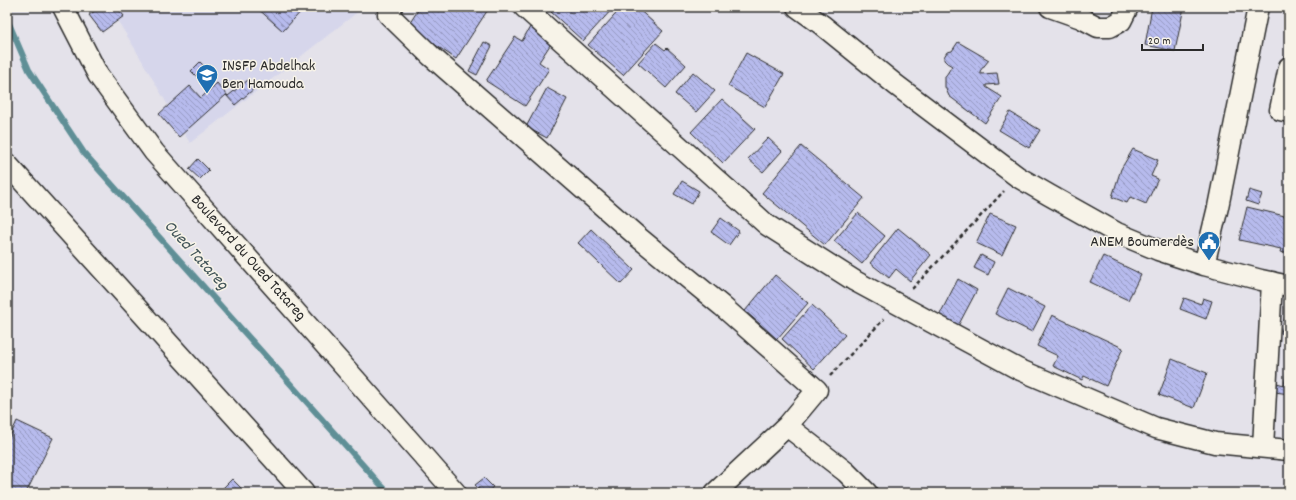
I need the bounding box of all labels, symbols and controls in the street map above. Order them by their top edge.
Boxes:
scale bar [1142,26,1203,52]
text: 20 m [1148,33,1171,50]
place label: INSFP Abdelhak Ben Hamouda [222,55,315,96]
school or university icon: INSFP Abdelhak Ben Hamouda [194,62,220,95]
street label: Boulevard du Oued Tatareg [185,190,311,326]
water label: Oued Tatareg [157,216,233,297]
public building icon: ANEM Boumerdès [1196,229,1222,262]
place label: ANEM Boumerdès [1090,231,1194,254]

